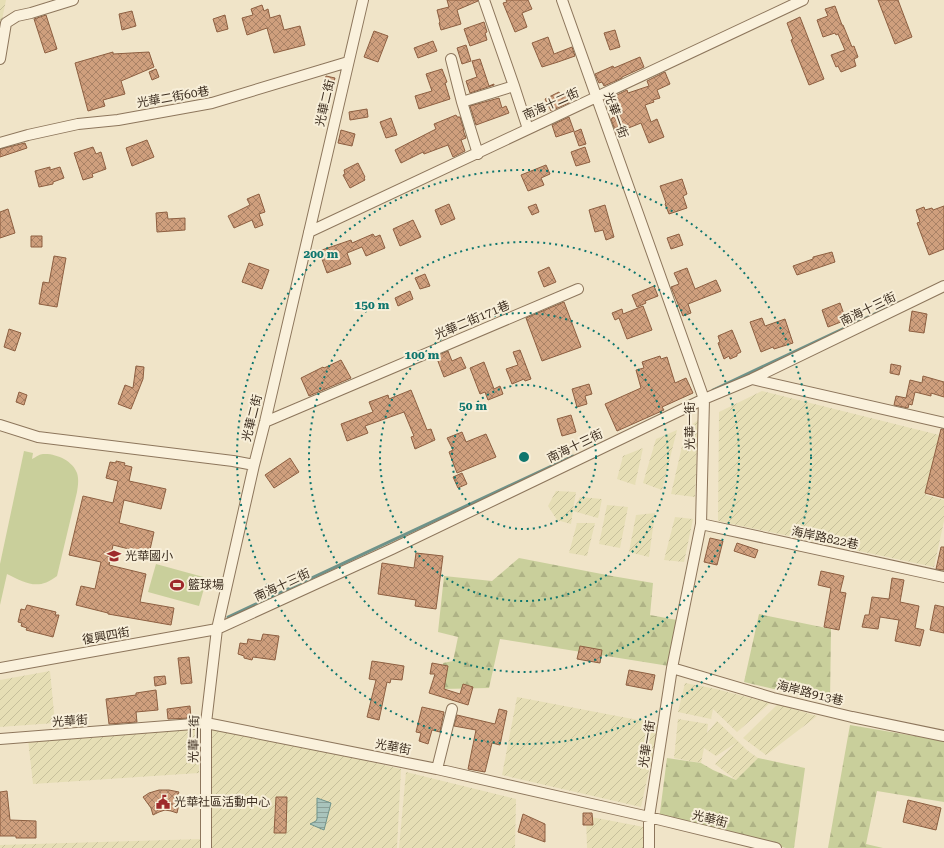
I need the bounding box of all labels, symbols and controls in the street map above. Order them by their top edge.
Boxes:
street label: 光華二街 [313,78,337,128]
street label: 光華二街60巷 [136,84,210,110]
street label: 南海十二街 [521,85,581,123]
street label: 光華一街 [601,90,631,140]
text: 200 m [304,247,339,261]
street label: 南海十三街 [838,290,898,328]
text: 150 m [355,298,390,312]
street label: 光華二街171巷 [432,298,512,342]
text: 100 m [405,348,440,362]
street label: 光華二街 [239,393,265,443]
text: 50 m [459,399,487,413]
street label: 光華一街 [683,402,697,450]
street label: 南海十三街 [545,427,605,465]
centre of rings [517,450,531,464]
street label: 海岸路822巷 [790,524,860,552]
school or university icon: 光華國小 [106,548,122,564]
place label: 光華國小 [125,549,173,563]
street label: 南海十三街 [252,566,312,604]
sports icon: 籃球場 [169,577,185,593]
place label: 籃球場 [188,578,224,592]
street label: 復興四街 [81,625,131,647]
street label: 海岸路913巷 [775,678,845,708]
street label: 光華街 [52,713,88,729]
street label: 光華二街 [187,715,201,763]
street label: 光華一街 [636,719,658,769]
street label: 光華街 [374,737,412,757]
public building icon: 光華社區活動中心 [155,794,171,810]
place label: 光華社區活動中心 [174,795,270,809]
street label: 光華街 [691,808,729,830]

